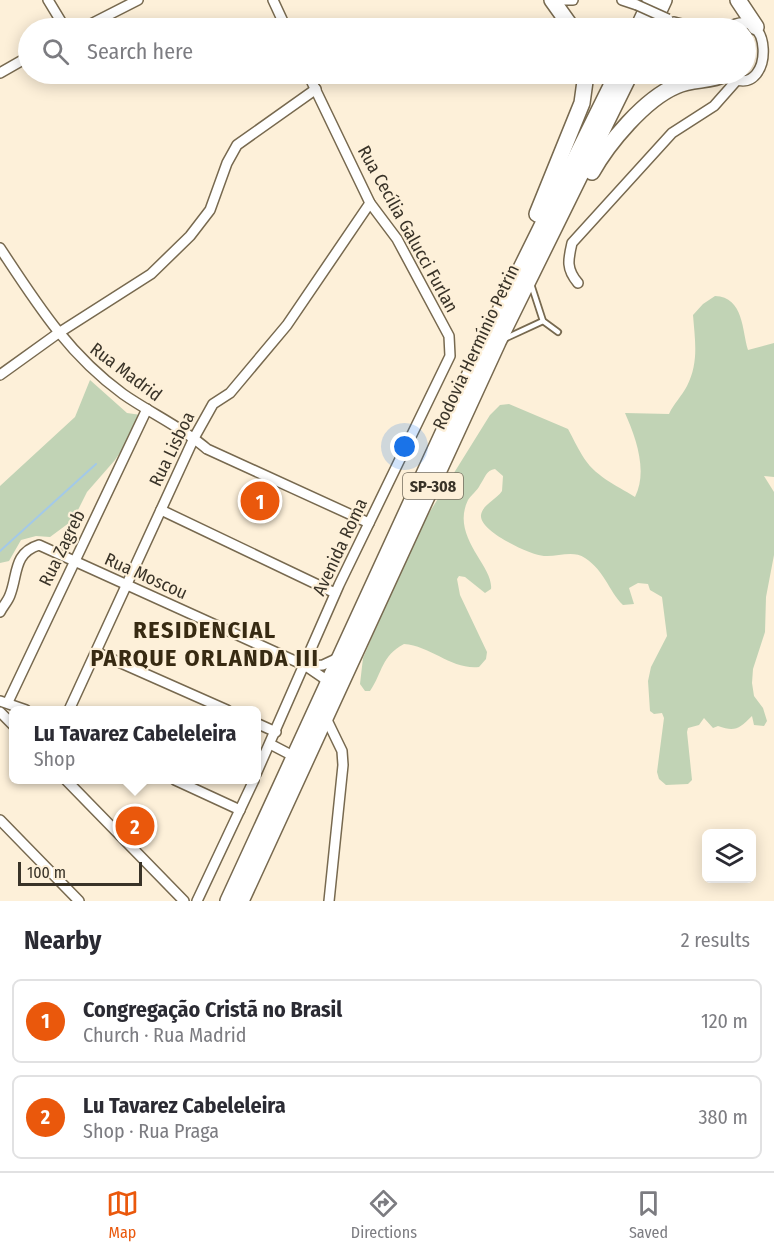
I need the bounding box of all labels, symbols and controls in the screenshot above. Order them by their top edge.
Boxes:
search box [18,18,756,84]
icon: search [39,35,72,68]
text: Search here [87,38,193,65]
street label: Rua Cecília Galucci Furlan [353,142,463,316]
street label: Rodovia Hermínio Petrin [428,261,524,433]
street label: Rua Madrid [86,338,166,406]
street label: Rua Lisboa [145,408,200,490]
your location [390,432,419,461]
road number: SP-308 [403,473,463,499]
pin: 1 [240,478,280,524]
street label: Avenida Roma [308,495,372,599]
street label: Rua Zagreb [34,506,90,590]
street label: Rua Moscou [101,548,191,604]
district label: RESIDENCIAL PARQUE ORLANDA III [90,616,320,672]
popup [9,706,261,784]
text: Lu Tavarez Cabeleleira [34,720,236,747]
text: Shop [34,747,75,771]
pin: 2 [116,804,154,848]
map controls [702,829,756,883]
button: layers [702,829,756,883]
scale bar [18,859,142,886]
text: 100 m [27,863,66,882]
text: Nearby [24,925,101,956]
text: 2 results [681,928,750,952]
text: Congregação Cristã no Brasil [83,996,342,1023]
text: 1 [41,1009,50,1033]
text: 120 m [701,1009,748,1033]
text: Church · Rua Madrid [83,1023,246,1047]
text: Lu Tavarez Cabeleleira [83,1092,286,1119]
text: 2 [41,1105,50,1129]
text: 380 m [698,1105,748,1129]
text: Shop · Rua Praga [83,1119,219,1143]
tab: Map [106,1187,139,1242]
tab: Directions [351,1187,417,1242]
tab: Saved [629,1187,668,1242]

